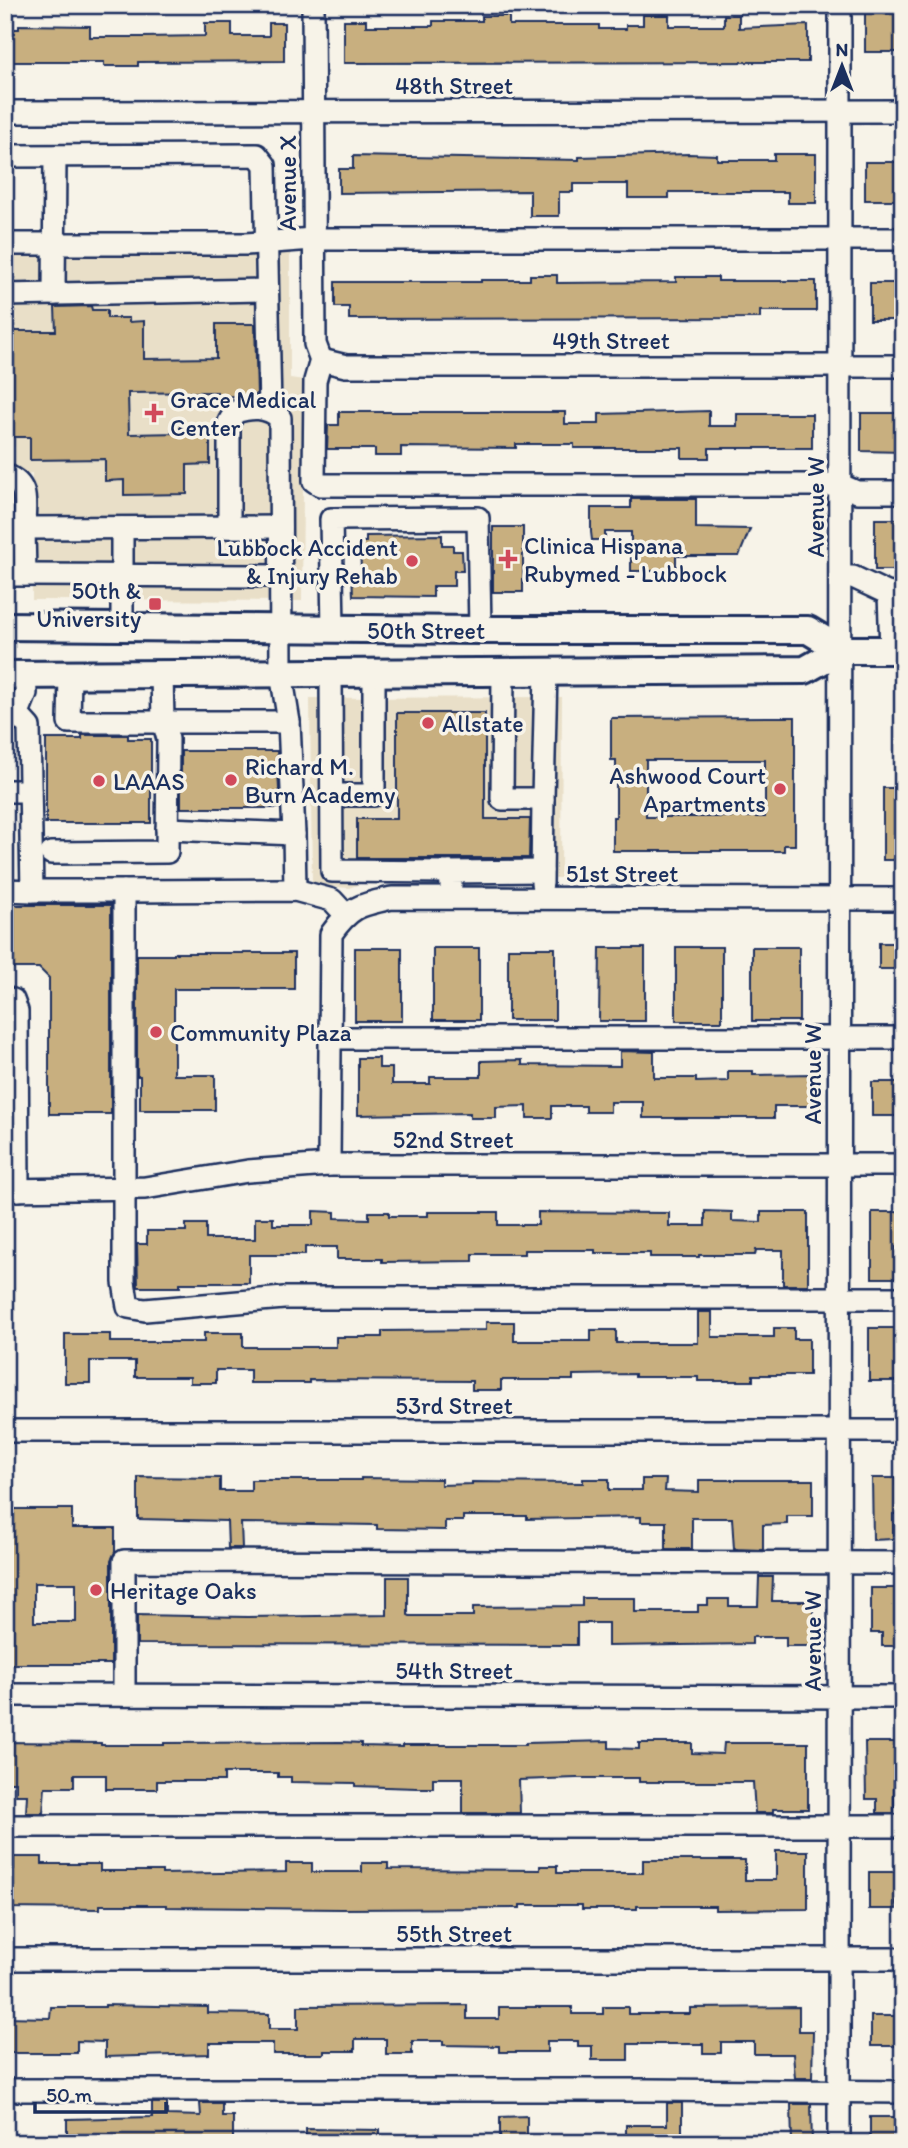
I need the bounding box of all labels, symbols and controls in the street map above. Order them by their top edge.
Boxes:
north arrow [806,32,876,102]
text: N [836,38,848,61]
street label: 48th Street [395,71,513,100]
street label: Avenue X [273,135,302,231]
street label: 49th Street [552,326,670,355]
place label: Grace Medical Center [170,385,317,442]
marker: Grace Medical Center [144,403,164,423]
street label: Avenue W [801,457,830,557]
place label: Clinica Hispana Rubymed - Lubbock [524,531,727,588]
place label: Lubbock Accident & Injury Rehab [216,533,398,590]
marker: Clinica Hispana Rubymed - Lubbock [498,549,518,569]
marker: Lubbock Accident & Injury Rehab [404,553,420,569]
place label: 50th & University [36,576,142,633]
marker: 50th & University [147,596,163,612]
street label: 50th Street [367,616,485,645]
place label: Allstate [442,709,524,738]
marker: Allstate [420,715,436,731]
place label: Richard M. Burn Academy [245,752,396,809]
place label: Ashwood Court Apartments [609,761,766,818]
place label: LAAAS [113,767,185,796]
marker: Richard M. Burn Academy [223,772,239,788]
marker: LAAAS [91,773,107,789]
marker: Ashwood Court Apartments [772,781,788,797]
street label: 51st Street [566,859,678,888]
place label: Community Plaza [170,1018,352,1047]
marker: Community Plaza [148,1024,164,1040]
street label: Avenue W [798,1024,827,1124]
street label: 52nd Street [393,1125,513,1154]
street label: 53rd Street [395,1391,513,1420]
place label: Heritage Oaks [110,1576,257,1605]
marker: Heritage Oaks [88,1582,104,1598]
street label: Avenue W [798,1591,827,1691]
street label: 54th Street [395,1656,513,1685]
street label: 55th Street [396,1919,512,1948]
scale bar [35,2071,166,2115]
text: 50 m [46,2082,93,2107]

